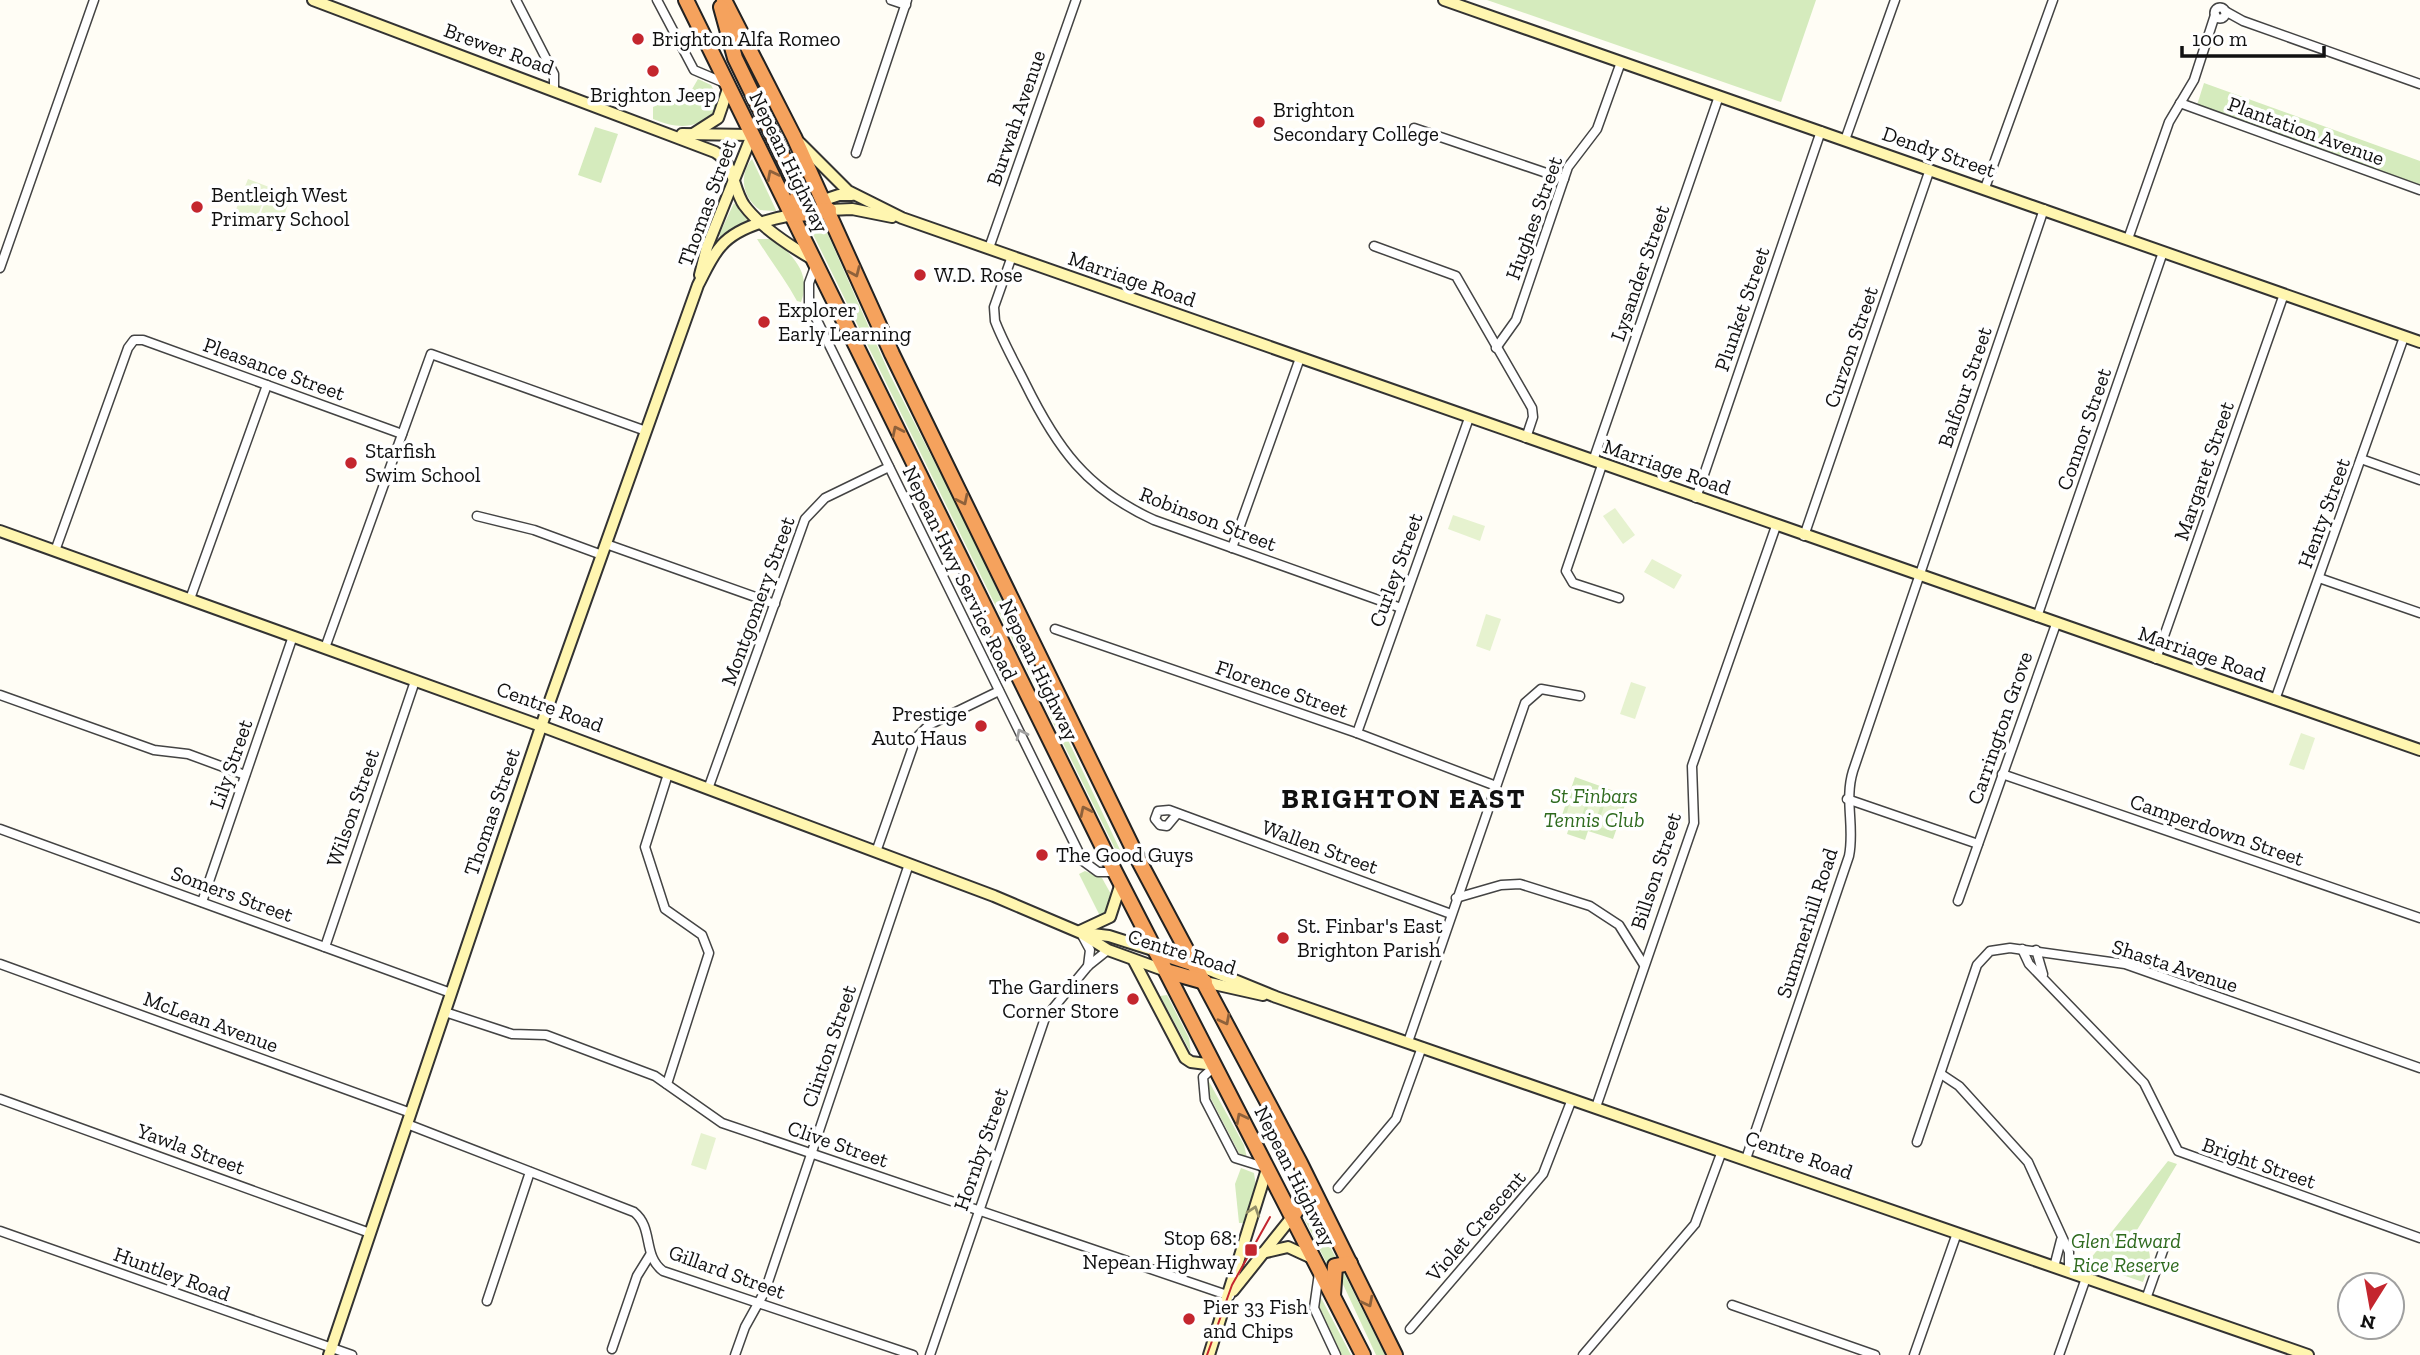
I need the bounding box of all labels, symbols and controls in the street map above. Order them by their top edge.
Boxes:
scale bar [2182,14,2324,58]
street label: Brewer Road [441,17,558,80]
place label: Brighton Alfa Romeo [652,26,840,51]
text: 100 m [2192,26,2247,51]
marker: Brighton Alfa Romeo [630,31,646,47]
street label: Burwah Avenue [981,47,1050,189]
marker: Brighton Jeep [645,63,661,79]
place label: Brighton Jeep [590,82,716,107]
street label: Nepean Highway [744,87,835,237]
street label: Plantation Avenue [2224,91,2388,171]
place label: Brighton Secondary College [1273,97,1439,146]
marker: Brighton Secondary College [1251,114,1267,130]
street label: Dendy Street [1879,120,1999,183]
street label: Thomas Street [672,136,741,270]
street label: Hughes Street [1500,152,1568,283]
one-way arrow [767,170,781,182]
place label: Bentleigh West Primary School [211,182,350,231]
marker: Bentleigh West Primary School [189,199,205,215]
street label: Lysander Street [1605,201,1675,344]
street label: Plunket Street [1709,243,1775,374]
street label: Marriage Road [1065,245,1200,312]
place label: W.D. Rose [934,262,1023,287]
one-way arrow [847,265,861,278]
marker: W.D. Rose [912,267,928,283]
street label: Curzon Street [1818,283,1883,411]
place label: Explorer Early Learning [778,297,912,346]
marker: Explorer Early Learning [756,314,772,330]
street label: Balfour Street [1932,323,1997,451]
street label: Pleasance Street [200,331,349,406]
street label: Connor Street [2051,364,2116,493]
street label: Margaret Street [2168,398,2239,544]
one-way arrow [892,426,906,438]
street label: Marriage Road [1600,433,1735,500]
place label: Starfish Swim School [365,438,481,487]
street label: Henty Street [2292,454,2355,571]
marker: Starfish Swim School [343,455,359,471]
street label: Nepean Hwy Service Road [898,461,1023,684]
street label: Robinson Street [1136,481,1280,556]
one-way arrow [955,493,969,505]
street label: Curley Street [1363,509,1428,630]
street label: Montgomery Street [715,513,800,689]
street label: Nepean Highway [994,595,1085,745]
street label: Marriage Road [2135,620,2270,687]
street label: Carrington Grove [1962,648,2037,808]
street label: Florence Street [1213,654,1352,723]
street label: Centre Road [493,676,607,738]
place label: Prestige Auto Haus [872,701,967,750]
street label: Lily Street [204,716,258,812]
marker: Prestige Auto Haus [973,718,989,734]
one-way arrow [1015,729,1029,741]
street label: Thomas Street [458,745,525,879]
street label: Wilson Street [321,746,384,870]
district label: BRIGHTON EAST [1281,782,1527,815]
park label: St Finbars Tennis Club [1543,783,1645,832]
street label: Camperdown Street [2127,788,2308,871]
one-way arrow [1079,806,1093,818]
street label: Billson Street [1625,809,1686,933]
street label: Wallen Street [1259,814,1382,879]
place label: The Good Guys [1056,842,1193,867]
street label: Summerhill Road [1770,844,1843,1001]
marker: The Good Guys [1034,847,1050,863]
street label: Somers Street [168,860,297,927]
place label: St. Finbar's East Brighton Parish [1297,913,1443,962]
street label: Centre Road [1125,923,1240,980]
marker: St. Finbar's East Brighton Parish [1275,930,1291,946]
street label: Shasta Avenue [2109,933,2241,998]
place label: The Gardiners Corner Store [989,974,1119,1023]
street label: Clinton Street [796,981,861,1110]
street label: McLean Avenue [140,986,282,1058]
marker: The Gardiners Corner Store [1125,991,1141,1007]
one-way arrow [1216,1013,1230,1025]
street label: Hornby Street [948,1084,1013,1214]
street label: Nepean Highway [1249,1101,1342,1250]
one-way arrow [1236,1113,1249,1125]
street label: Clive Street [784,1115,892,1173]
street label: Yawla Street [133,1117,249,1180]
street label: Centre Road [1742,1124,1857,1185]
street label: Bright Street [2199,1131,2319,1194]
street label: Violet Crescent [1420,1165,1531,1287]
one-way arrow [1245,1205,1260,1217]
place label: Stop 68: Nepean Highway [1083,1225,1237,1274]
park label: Glen Edward Rice Reserve [2071,1228,2181,1277]
street label: Gillard Street [665,1239,789,1304]
street label: Huntley Road [110,1241,234,1306]
marker: Stop 68: Nepean Highway [1243,1242,1259,1258]
north arrow [2336,1271,2406,1341]
place label: Pier 33 Fish and Chips [1203,1294,1308,1343]
one-way arrow [1360,1295,1374,1307]
text: N [2359,1310,2377,1335]
marker: Pier 33 Fish and Chips [1181,1311,1197,1327]

